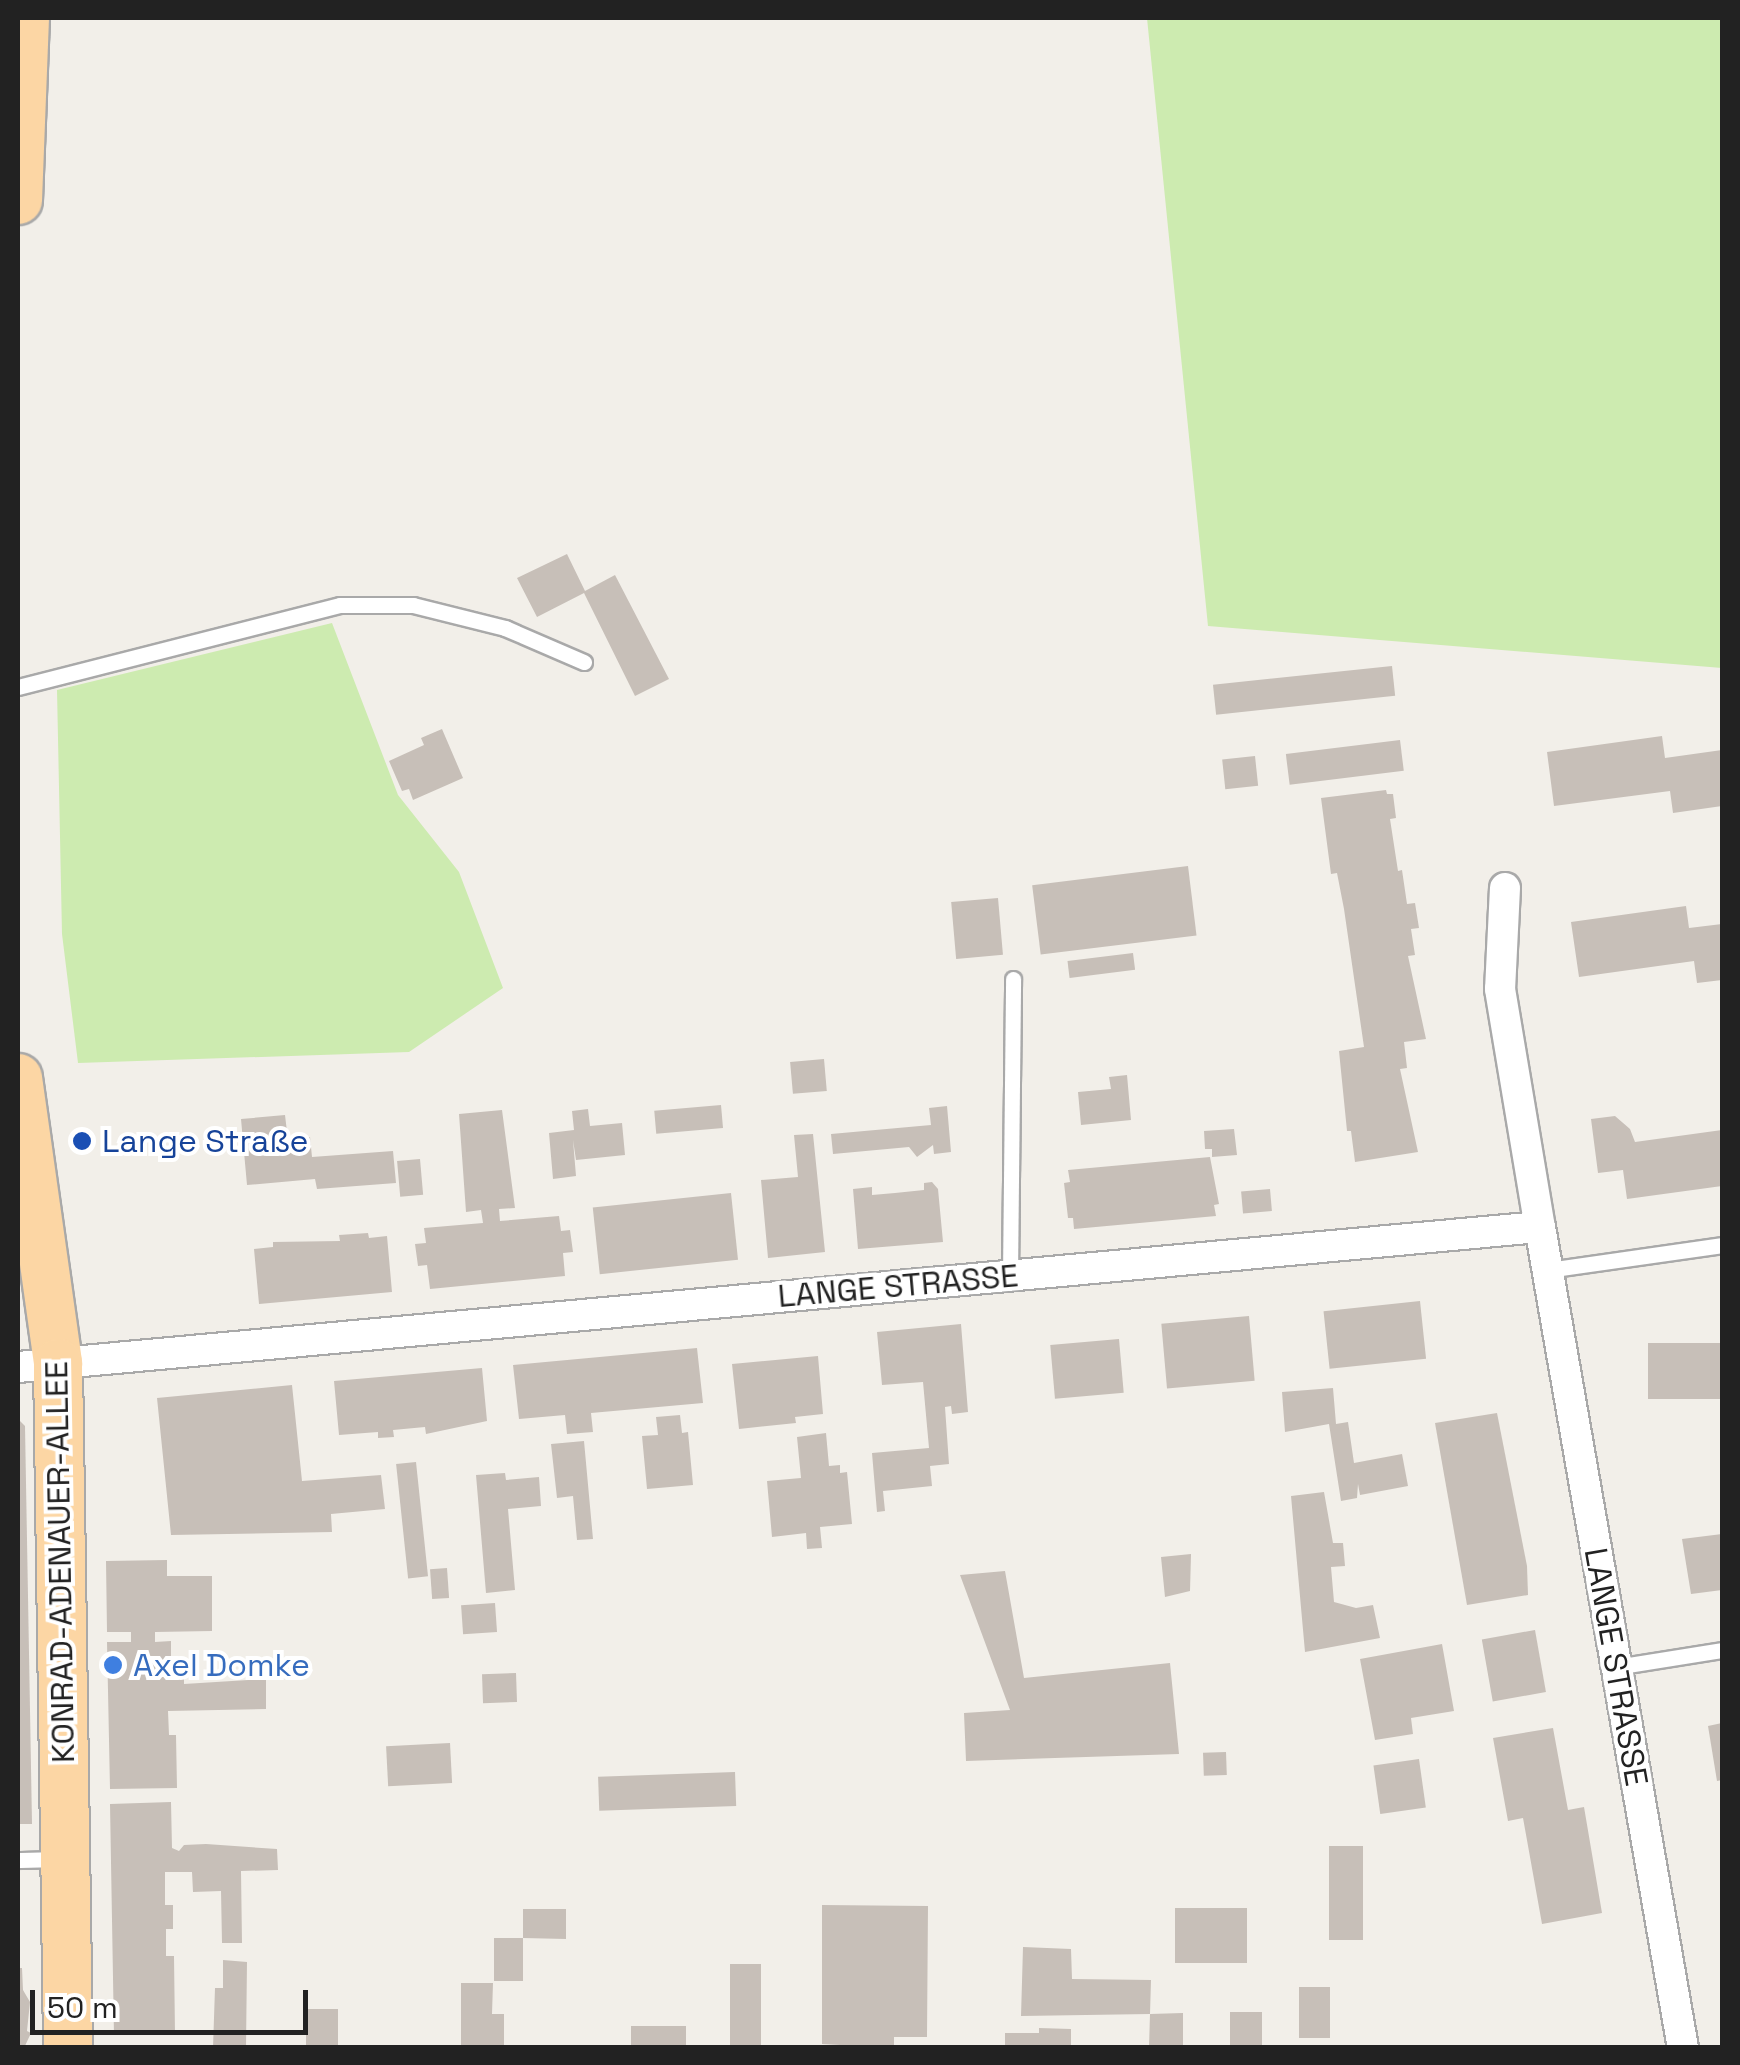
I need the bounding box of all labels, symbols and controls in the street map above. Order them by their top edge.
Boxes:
place label: Lange Straße [102,1122,308,1160]
marker: Lange Straße [71,1130,93,1152]
street label: LANGE STRASSE [776,1256,1020,1316]
street label: KONRAD-ADENAUER-ALLEE [37,1361,83,1763]
street label: LANGE STRASSE [1576,1545,1656,1789]
place label: Axel Domke [133,1646,310,1684]
marker: Axel Domke [102,1654,124,1676]
scale bar [35,1970,312,2032]
text: 50 m [47,1988,118,2027]

